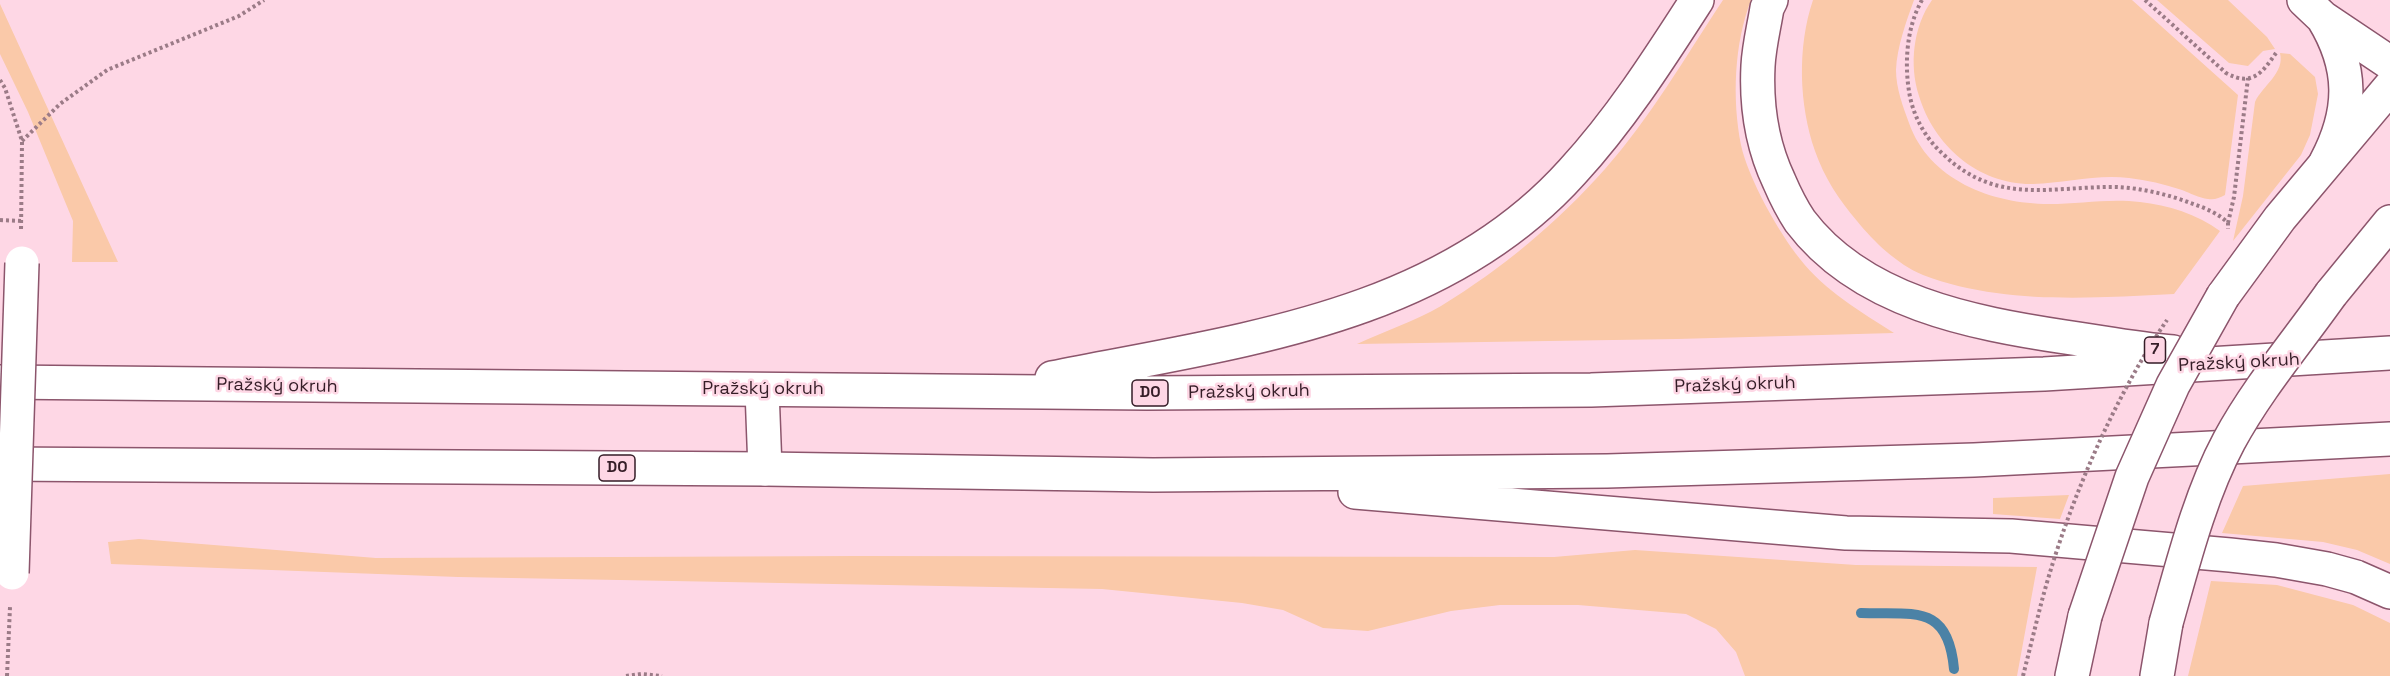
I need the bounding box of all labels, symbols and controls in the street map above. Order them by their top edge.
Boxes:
road number: 7 [2144,337,2166,363]
street label: Pražský okruh [2178,349,2300,377]
street label: Pražský okruh [1674,372,1796,398]
street label: Pražský okruh [216,374,338,398]
street label: Pražský okruh [702,378,824,400]
road number: D0 [1132,380,1168,406]
street label: Pražský okruh [1188,380,1310,404]
road number: D0 [599,455,635,481]

